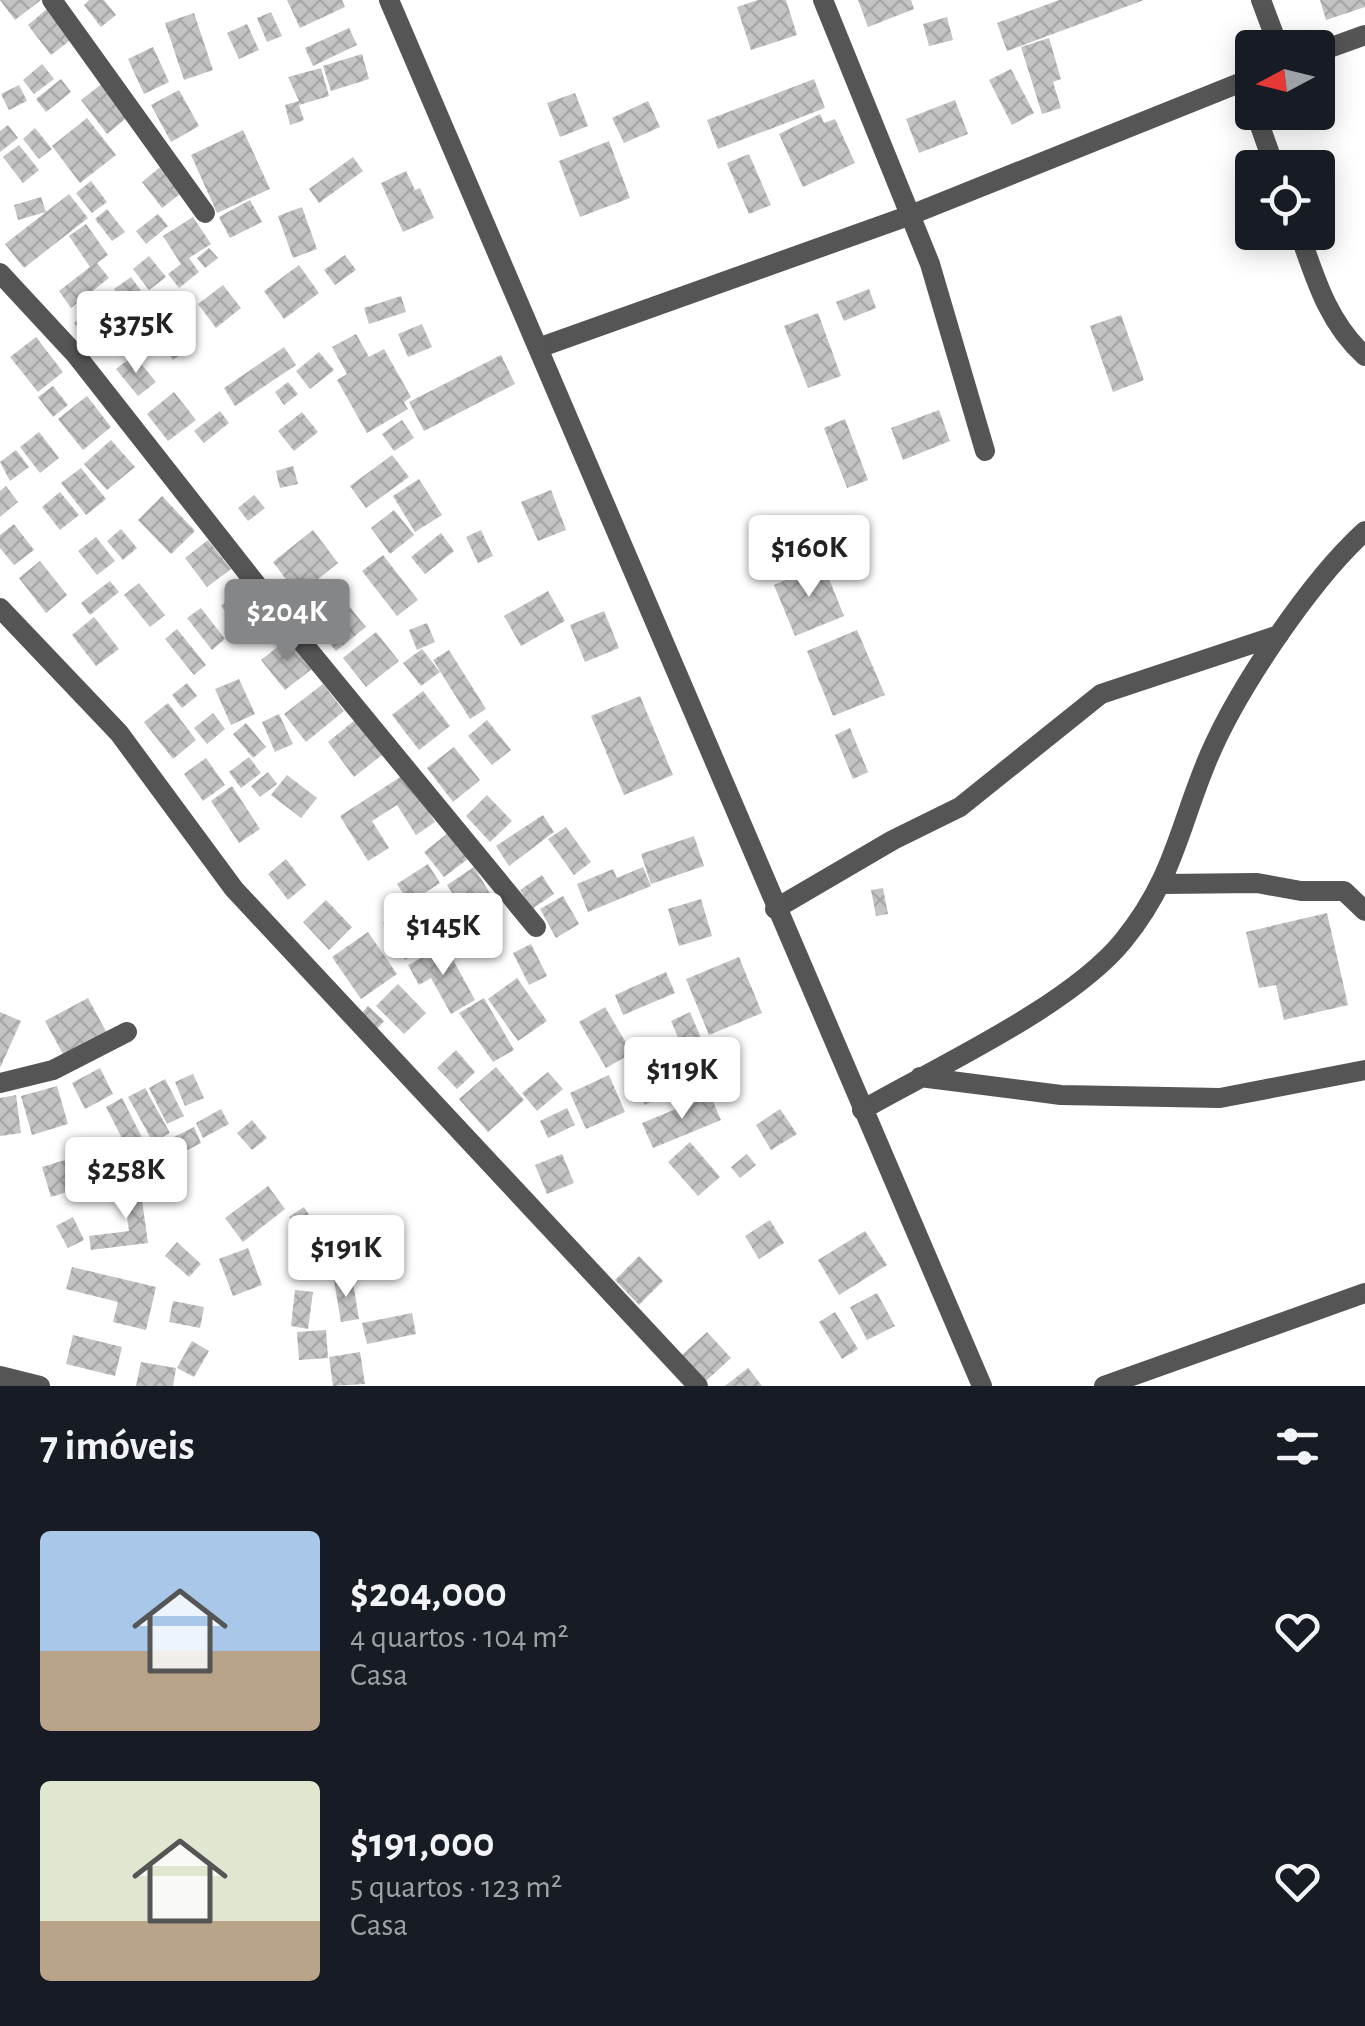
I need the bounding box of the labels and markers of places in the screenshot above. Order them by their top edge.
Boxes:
pin: $375K [66,291,206,376]
pin: $160K [739,515,879,600]
pin: $204K [217,579,357,664]
pin: $145K [373,893,513,978]
pin: $119K [612,1037,752,1122]
pin: $258K [56,1137,196,1222]
pin: $191K [276,1215,416,1300]

